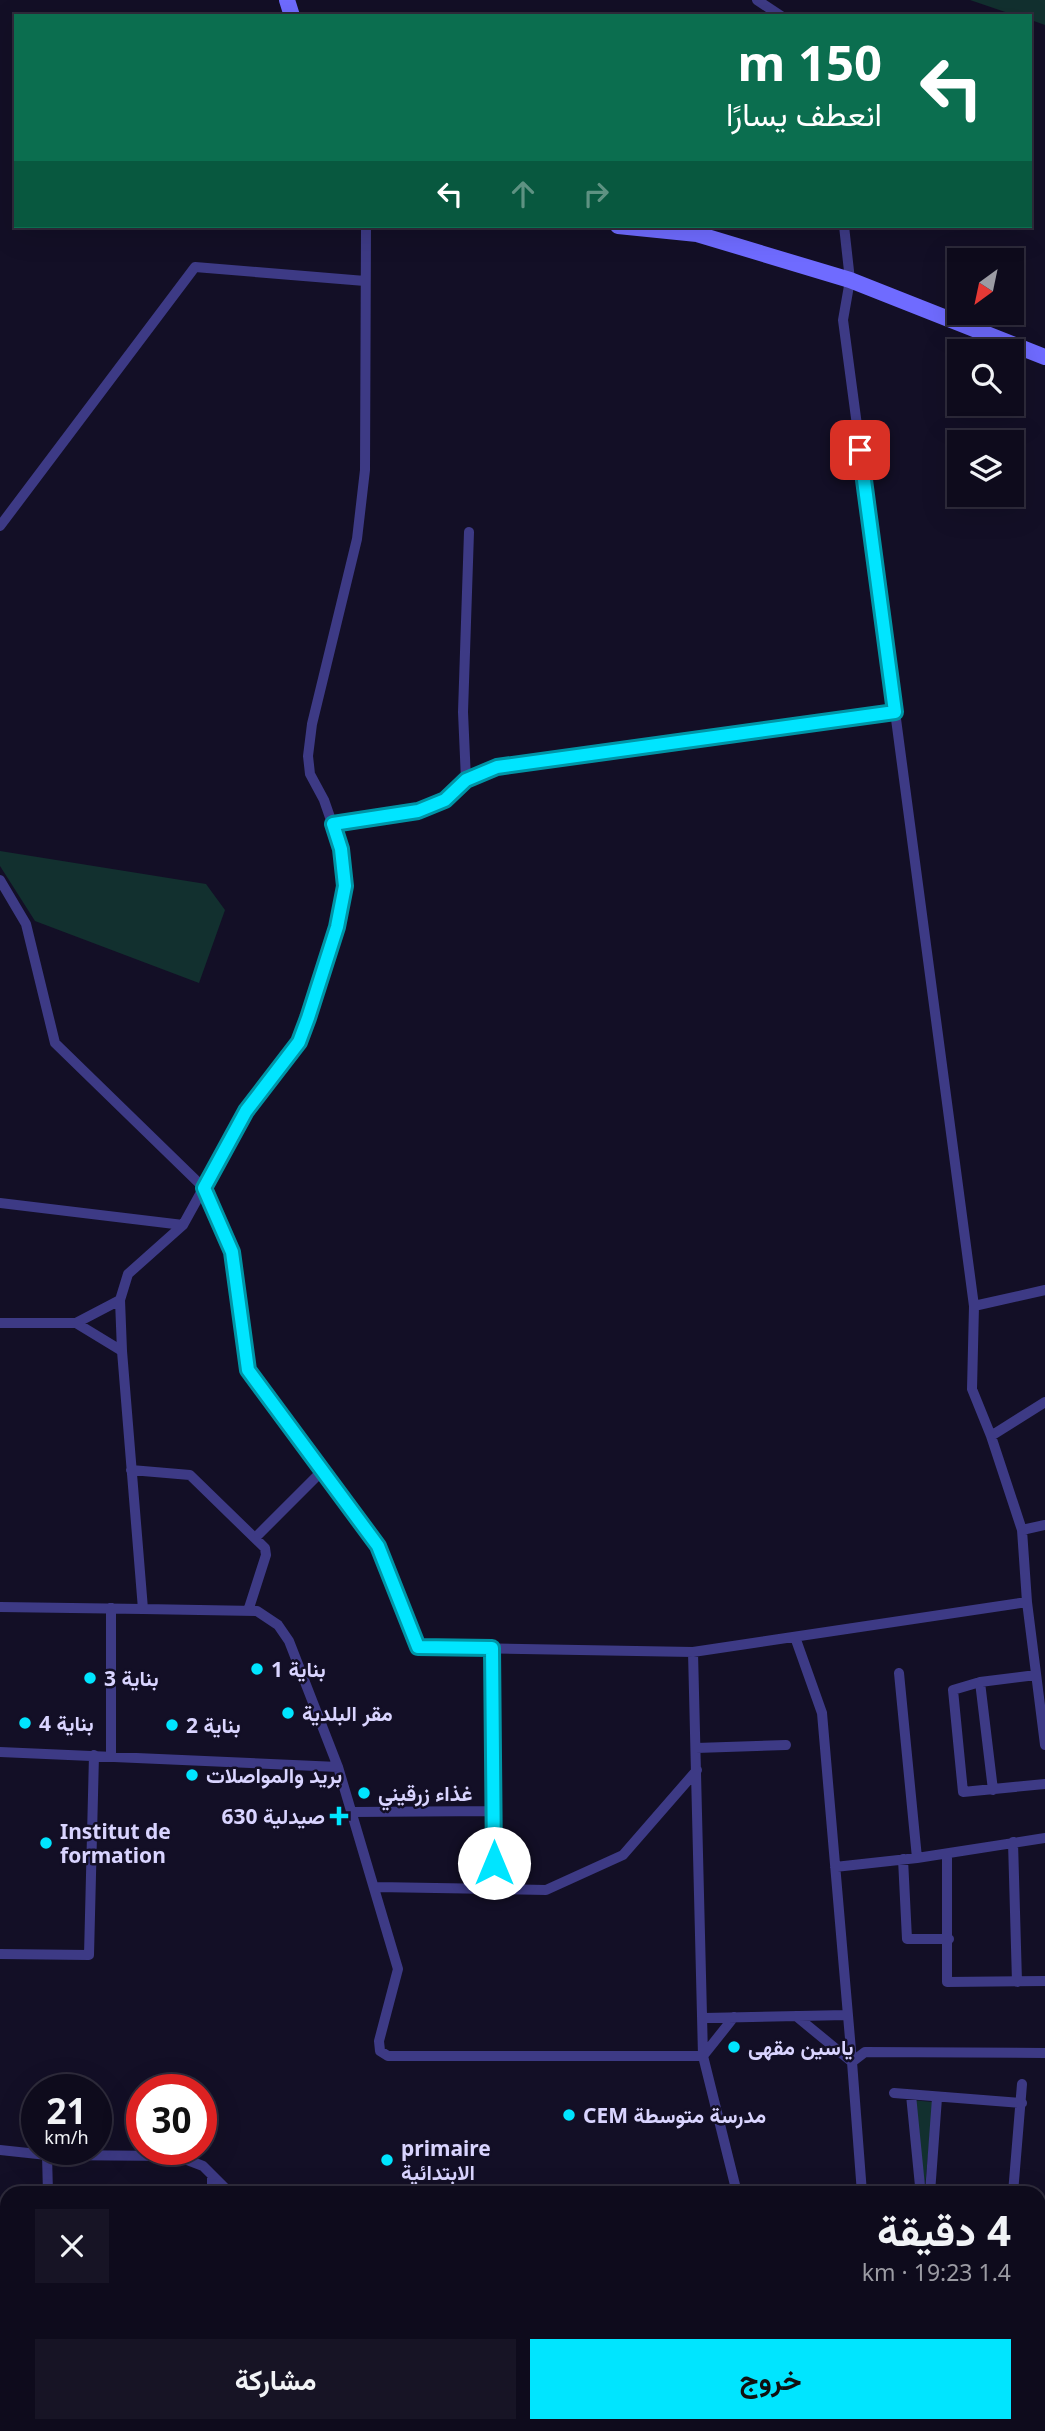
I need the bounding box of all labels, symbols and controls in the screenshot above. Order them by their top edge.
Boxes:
text: 150 m [737,29,882,95]
icon: left [906,42,997,133]
text: انعطف يسارًا [726,92,882,135]
icon: left [431,175,469,213]
icon: ahead [504,175,542,213]
icon: right [577,175,615,213]
north arrow [947,248,1024,326]
map controls [947,248,1024,507]
button: search [947,339,1024,416]
pin [830,420,890,480]
button: layers [947,430,1024,507]
icon: arrive [841,431,879,469]
place label: بناية 1 [271,1655,326,1683]
marker: بناية 1 [249,1661,265,1677]
place label: بناية 3 [104,1664,159,1692]
marker: بناية 3 [82,1670,98,1686]
place label: مقر البلدية [302,1699,393,1727]
marker: مقر البلدية [280,1705,296,1721]
place label: بناية 4 [39,1709,94,1737]
place label: بناية 2 [186,1711,241,1739]
marker: بناية 4 [17,1715,33,1731]
marker: بناية 2 [164,1717,180,1733]
place label: بريد والمواصلات [206,1761,342,1789]
marker: بريد والمواصلات [184,1767,200,1783]
place label: غذاء زرقيني [378,1779,472,1811]
marker: غذاء زرقيني [356,1785,372,1801]
place label: صيدلية 630 [222,1802,325,1830]
marker: صيدلية 630 [331,1808,347,1824]
place label: Institut de formation [60,1817,171,1869]
position arrow [457,1826,531,1900]
marker: Institut de formation [38,1835,54,1851]
place label: ياسين مقهى [748,2033,853,2061]
marker: ياسين مقهى [726,2039,742,2055]
speed limit sign: 30 [126,2074,217,2165]
text: 21 [46,2087,87,2134]
place label: CEM مدرسة متوسطة [583,2101,766,2129]
marker: CEM مدرسة متوسطة [561,2107,577,2123]
text: km/h [44,2125,89,2149]
place label: primaire الابتدائية [401,2134,491,2186]
marker: primaire الابتدائية [379,2152,395,2168]
text: 4 دقيقة [877,2201,1011,2258]
button: close [35,2209,109,2283]
text: 1.4 km · 19:23 [862,2256,1011,2288]
button: مشاركة [35,2339,516,2419]
button: خروج [530,2339,1011,2419]

